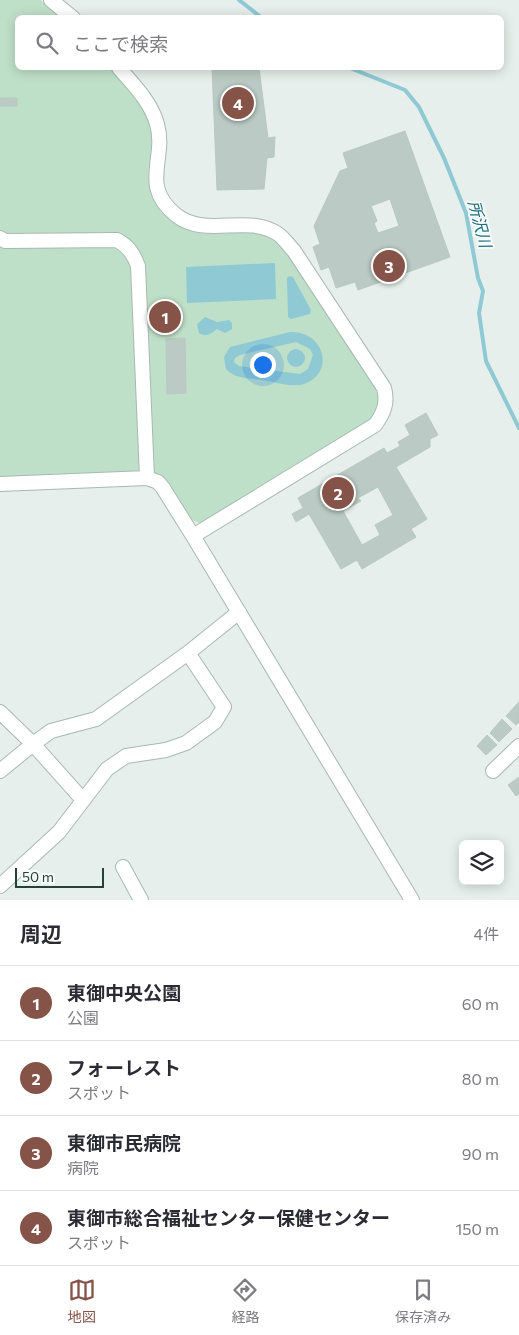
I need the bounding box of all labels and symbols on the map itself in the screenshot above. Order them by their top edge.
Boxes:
pin: 4 [222,84,254,122]
water label: 所沢川 [465,198,496,251]
pin: 3 [373,247,405,285]
pin: 1 [149,298,181,336]
your location [250,352,276,378]
pin: 2 [322,474,354,512]
scale bar [15,865,104,888]

